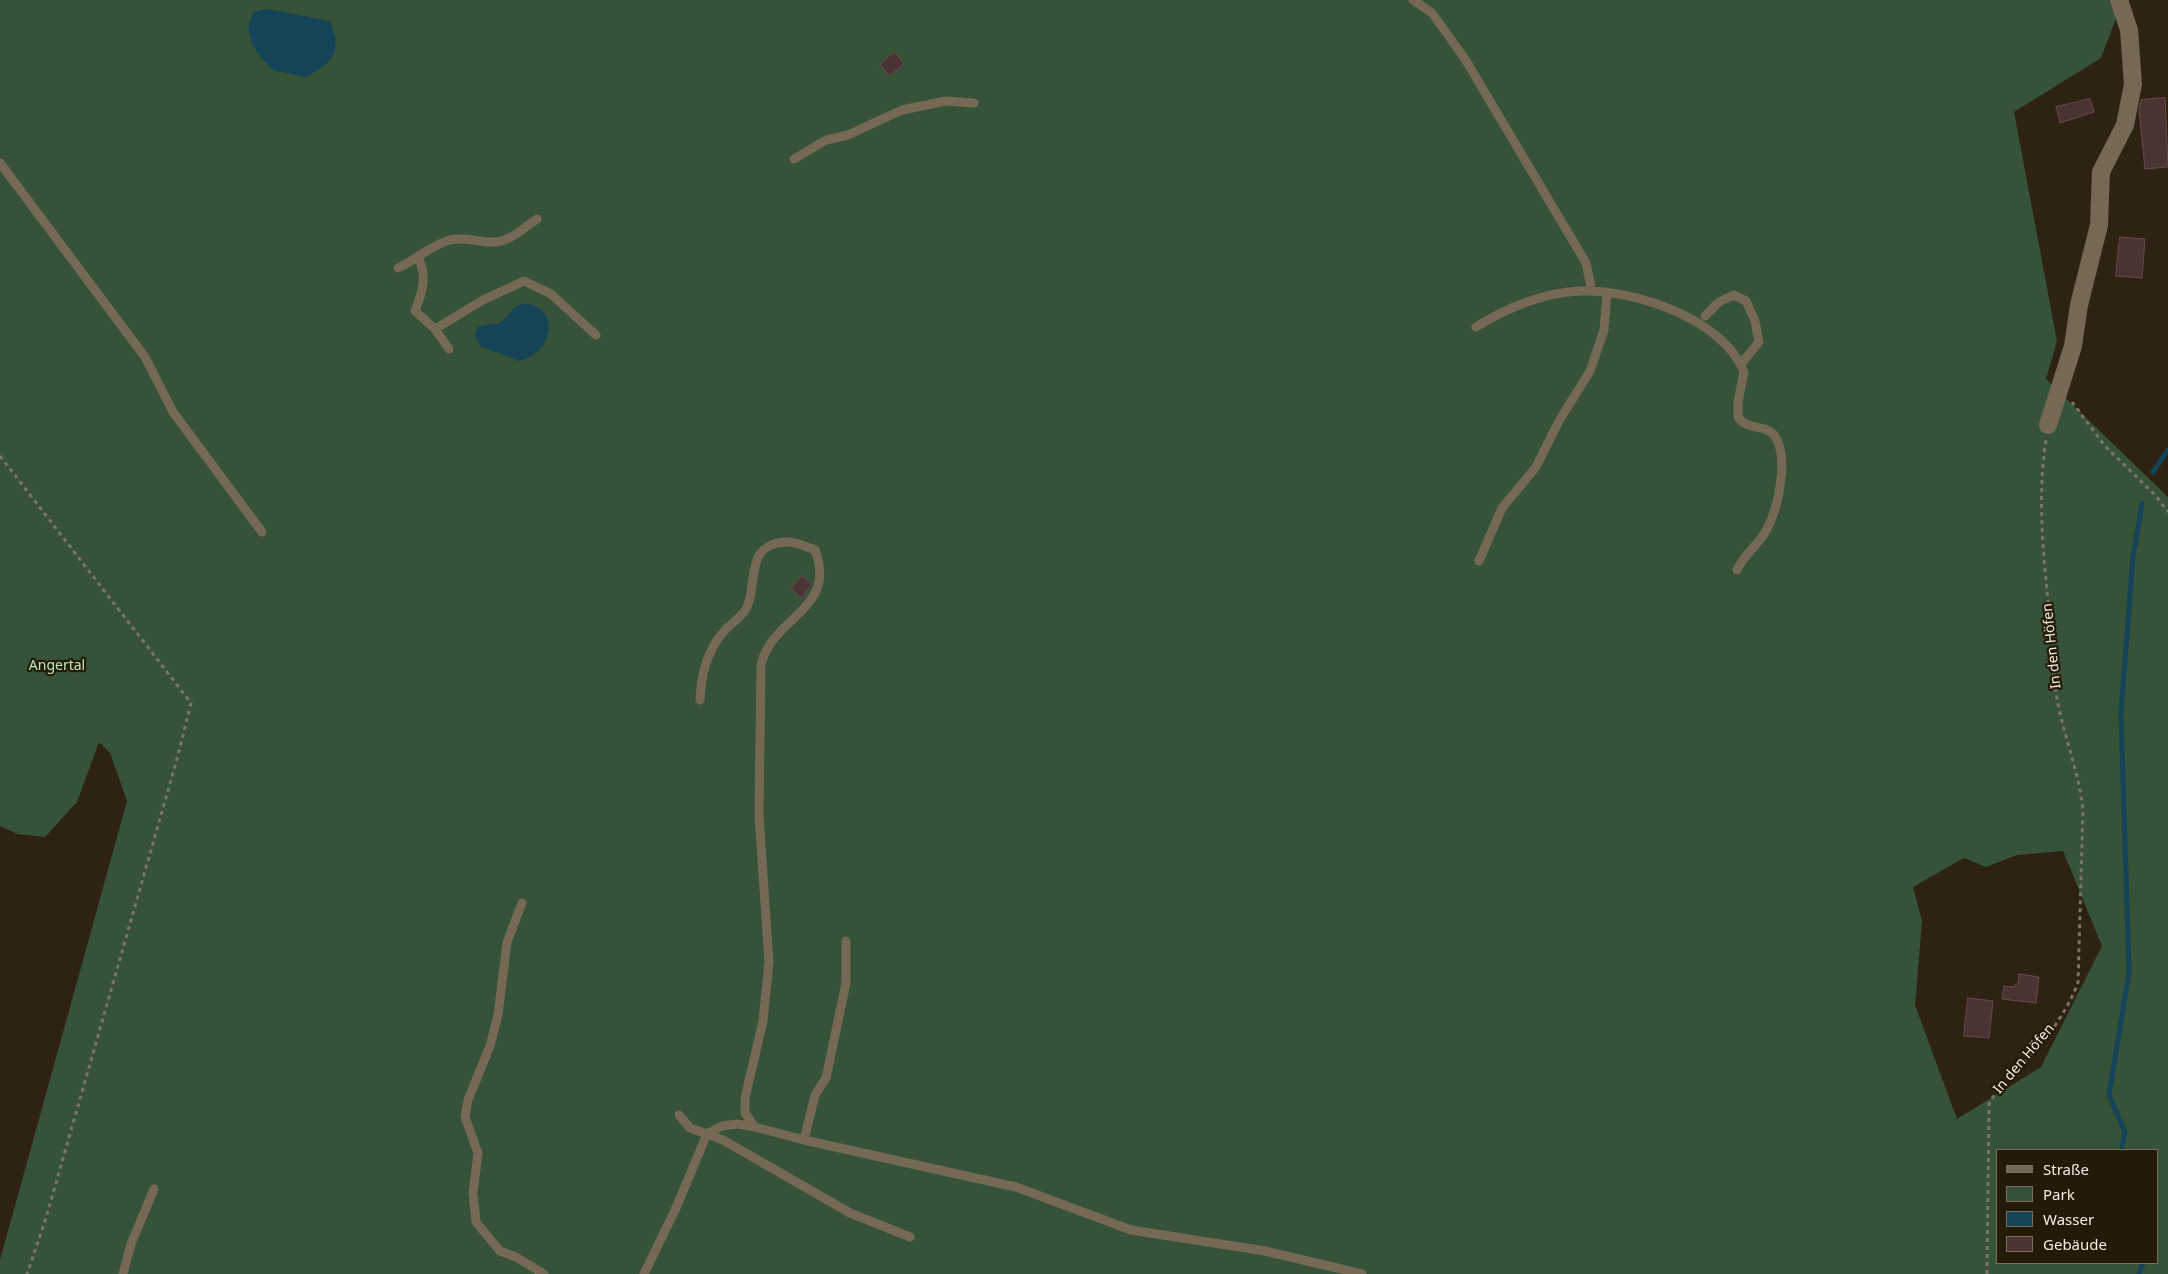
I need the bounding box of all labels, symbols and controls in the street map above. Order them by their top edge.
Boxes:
street label: In den Höfen [2039,602,2065,690]
park label: Angertal [29,658,85,674]
street label: In den Höfen [1990,1021,2058,1097]
legend [1996,1149,2158,1264]
text: Straße [2043,1159,2089,1179]
text: Park [2043,1184,2075,1204]
text: Wasser [2043,1209,2094,1229]
text: Gebäude [2043,1234,2107,1254]

